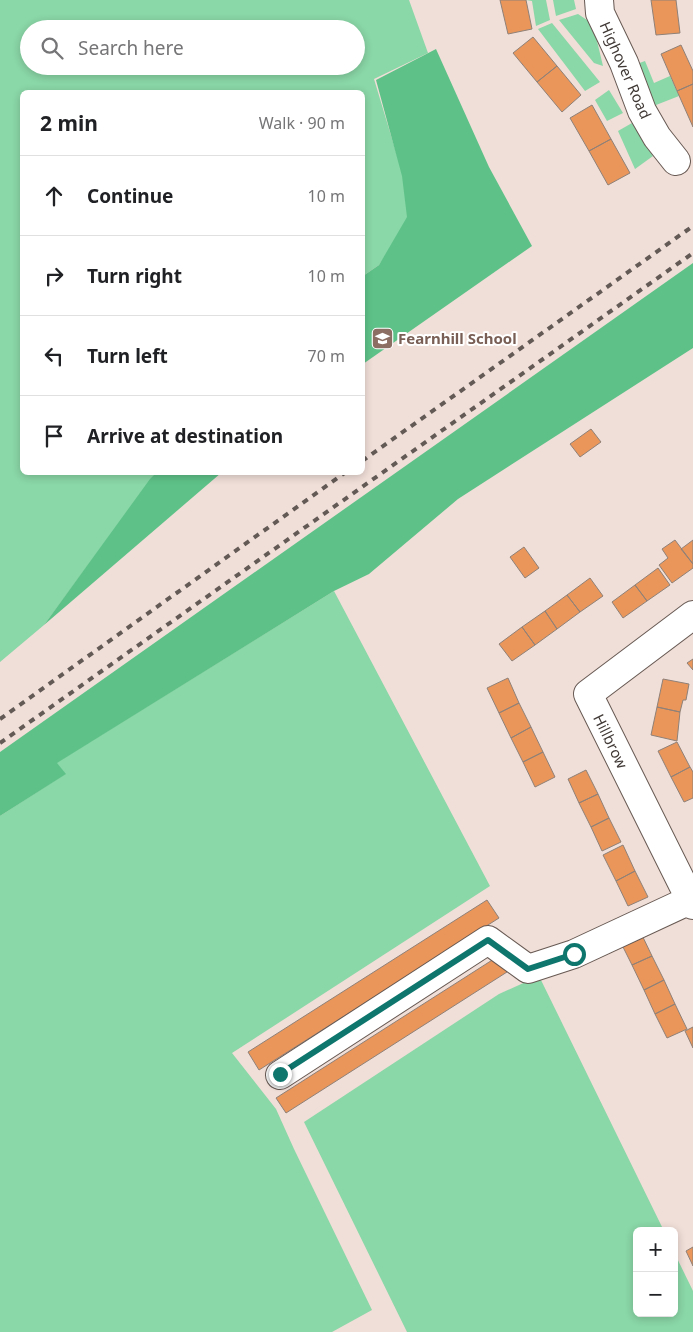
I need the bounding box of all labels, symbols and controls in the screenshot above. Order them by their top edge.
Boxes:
street label: Highover Road [596,18,656,122]
search box [20,20,365,75]
icon: search [38,34,66,62]
text: Search here [78,35,184,61]
text: 2 min [40,109,98,137]
text: Walk · 90 m [259,112,345,134]
icon: ahead [40,182,68,210]
text: Continue [87,183,173,209]
text: 10 m [308,185,345,207]
icon: right [40,262,68,290]
text: Turn right [87,263,182,289]
text: 10 m [308,265,345,287]
school or university icon: Fearnhill School [370,326,394,350]
place label: Fearnhill School [398,328,517,348]
icon: left [40,342,68,370]
text: Turn left [87,343,168,369]
text: 70 m [308,345,345,367]
icon: arrive [40,422,68,450]
text: Arrive at destination [87,423,283,449]
street label: Hillbrow [589,710,633,772]
route start [563,943,586,966]
route end [269,1063,292,1086]
map controls [633,1227,678,1317]
button: + [633,1227,678,1272]
button: − [633,1272,678,1317]

